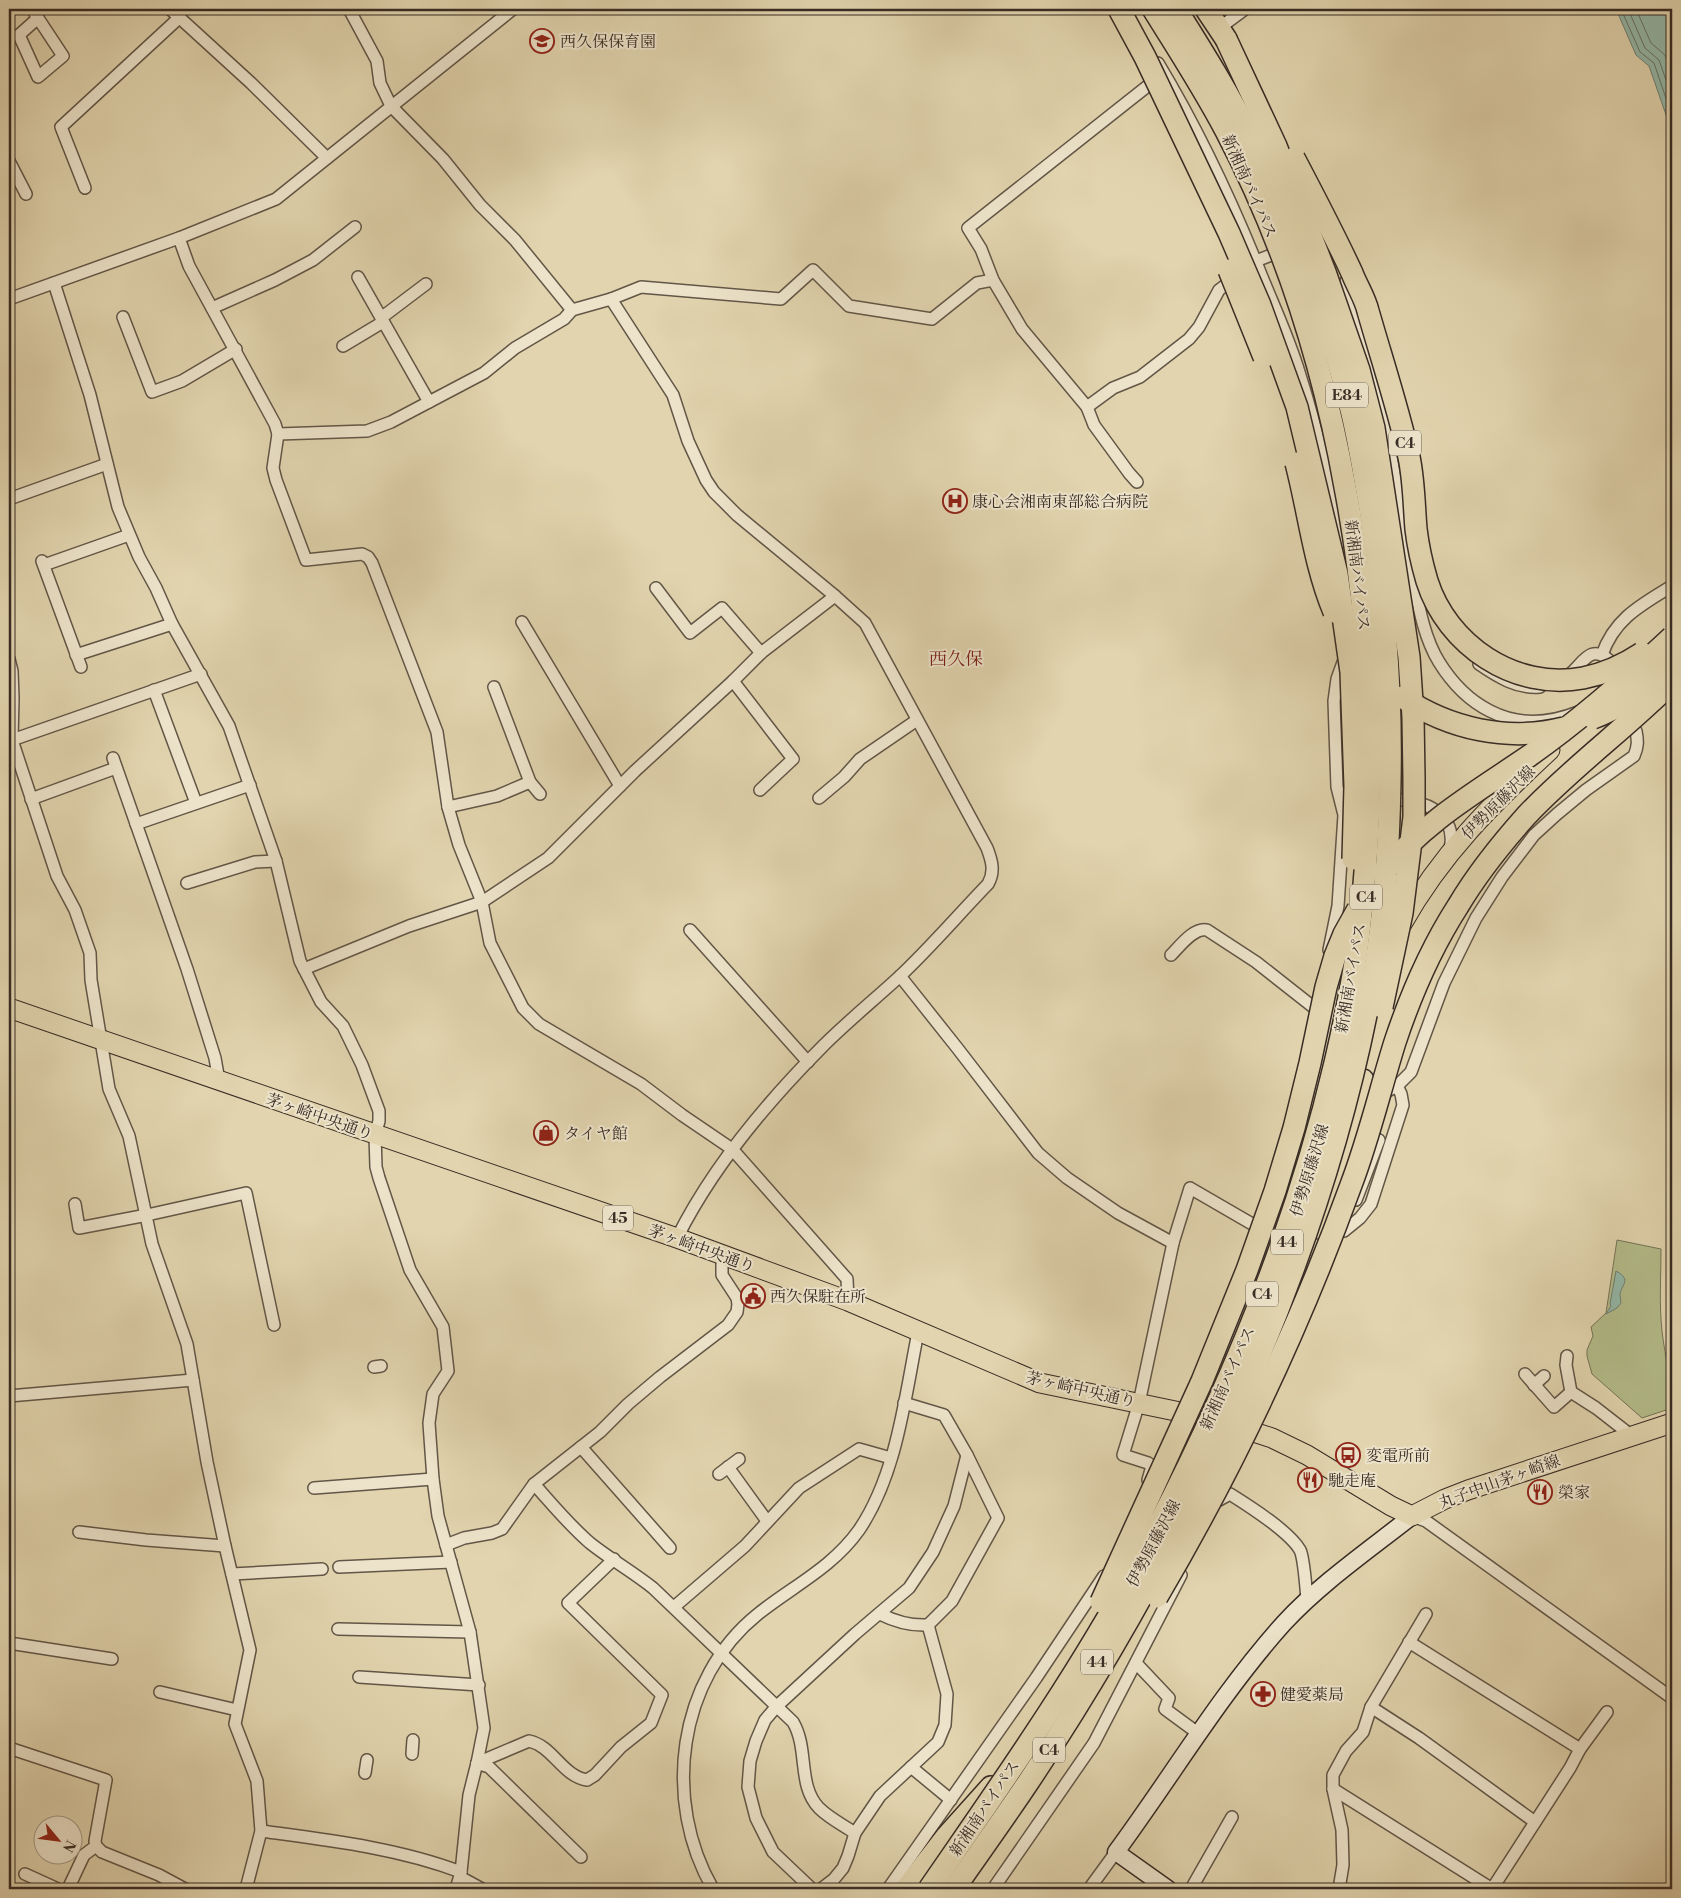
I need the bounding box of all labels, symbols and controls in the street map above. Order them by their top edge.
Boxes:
school or university icon: 西久保保育園 [529,28,555,54]
place label: 西久保保育園 [560,32,656,52]
street label: 新湘南バイパス [1217,131,1281,241]
road number: E84 [1326,382,1368,408]
road number: C4 [1389,430,1421,456]
hospital icon: 康心会湘南東部総合病院 [942,488,968,514]
place label: 康心会湘南東部総合病院 [972,492,1148,512]
street label: 新湘南バイパス [1340,518,1374,632]
district label: 西久保 [929,648,983,671]
street label: 伊勢原藤沢線 [1458,762,1540,844]
road number: C4 [1350,884,1382,910]
street label: 新湘南バイパス [1331,921,1371,1035]
street label: 茅ヶ崎中央通り [263,1089,376,1145]
shop icon: タイヤ館 [533,1120,559,1146]
street label: 伊勢原藤沢線 [1286,1121,1334,1219]
place label: タイヤ館 [564,1124,628,1144]
road number: 45 [603,1206,633,1230]
street label: 茅ヶ崎中央通り [646,1220,758,1277]
road number: 44 [1271,1230,1303,1254]
road number: C4 [1246,1282,1278,1306]
public building icon: 西久保駐在所 [740,1283,766,1309]
place label: 西久保駐在所 [770,1287,866,1307]
street label: 新湘南バイパス [1196,1323,1260,1433]
street label: 茅ヶ崎中央通り [1024,1368,1138,1412]
bus stop icon: 変電所前 [1335,1442,1361,1468]
place label: 変電所前 [1366,1446,1430,1466]
street label: 丸子中山茅ヶ崎線 [1436,1451,1563,1513]
restaurant icon: 馳走庵 [1297,1467,1323,1493]
place label: 馳走庵 [1328,1471,1376,1491]
restaurant icon: 榮家 [1527,1479,1553,1505]
place label: 榮家 [1558,1483,1590,1503]
street label: 伊勢原藤沢線 [1123,1496,1185,1591]
road number: 44 [1081,1650,1113,1674]
pharmacy icon: 健愛薬局 [1250,1681,1276,1707]
place label: 健愛薬局 [1280,1685,1344,1705]
road number: C4 [1033,1738,1065,1762]
street label: 新湘南バイパス [945,1757,1024,1860]
north arrow [32,1816,82,1866]
text: N [58,1837,79,1855]

